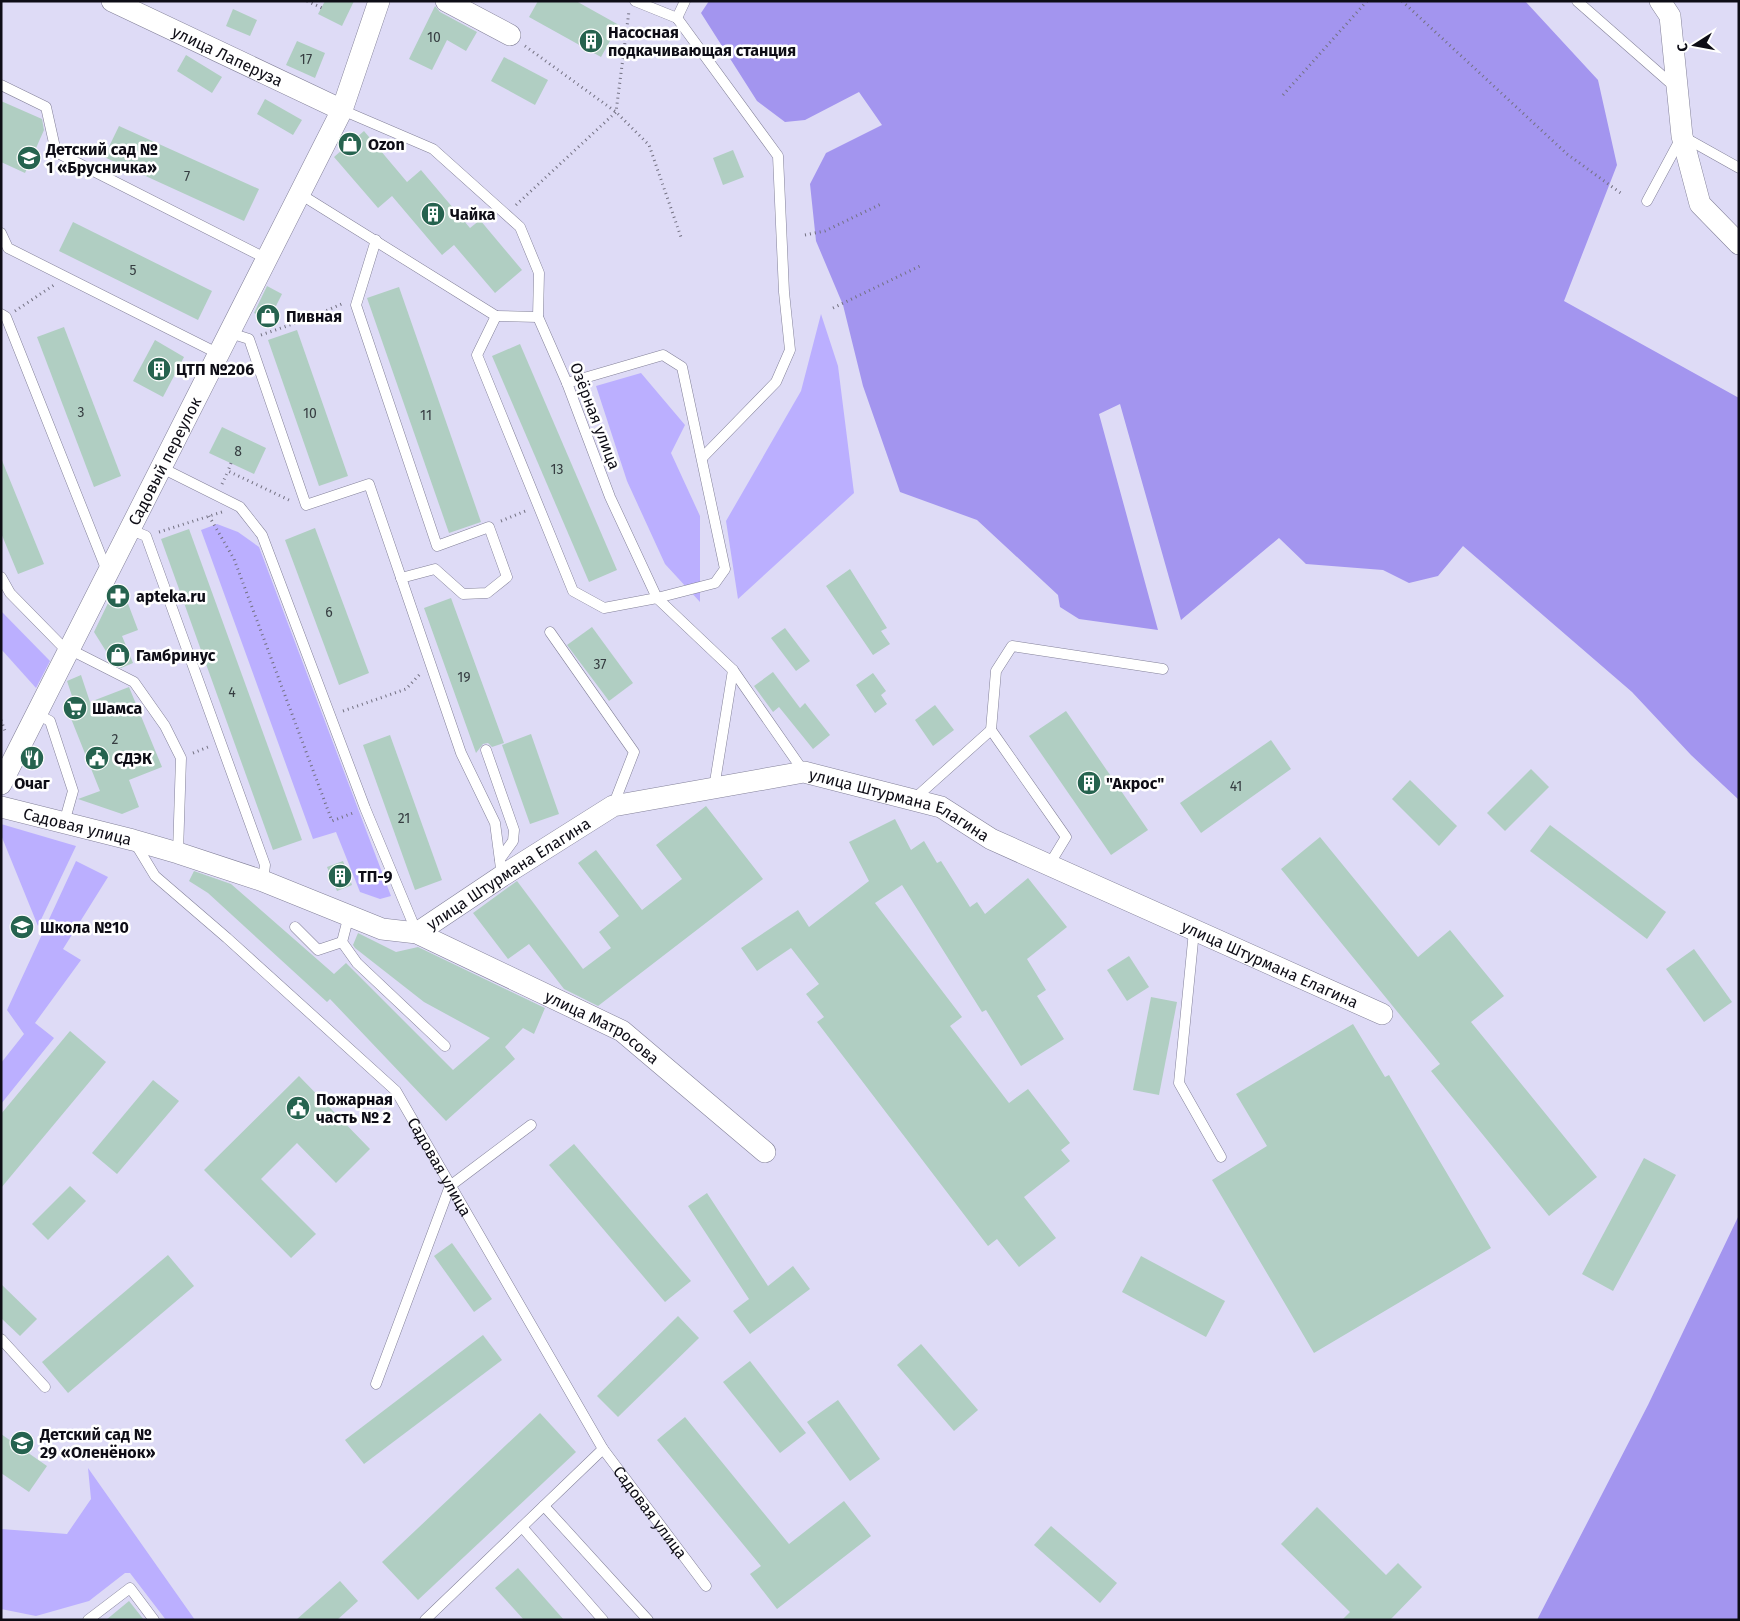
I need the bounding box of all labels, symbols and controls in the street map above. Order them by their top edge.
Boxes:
north arrow [1670,20,1720,70]
street label: улица Лаперуза [169,22,286,90]
place label: Насосная подкачивающая станция [608,23,796,60]
building icon: Насосная подкачивающая станция [578,28,604,54]
house number: 10 [427,29,441,46]
text: С [1674,42,1692,53]
house number: 17 [300,51,312,68]
shop icon: Ozon [337,131,363,157]
place label: Ozon [368,135,405,154]
place label: Детский сад № 1 «Брусничка» [45,140,158,177]
school or university icon: Детский сад № 1 «Брусничка» [16,145,42,171]
house number: 7 [184,168,190,185]
building icon: Чайка [420,201,446,227]
place label: Чайка [450,205,496,224]
house number: 5 [129,262,137,279]
shop icon: Пивная [255,303,281,329]
place label: Пивная [286,307,342,326]
building icon: ЦТП №206 [146,356,172,382]
place label: ЦТП №206 [176,360,254,379]
street label: Озёрная улица [566,360,624,472]
street label: Садовый переулок [124,393,205,528]
house number: 3 [78,404,85,421]
house number: 10 [303,405,317,422]
house number: 11 [420,407,432,424]
house number: 8 [234,443,242,460]
house number: 13 [550,461,564,478]
pharmacy icon: apteka.ru [105,583,131,609]
place label: apteka.ru [136,587,206,606]
house number: 6 [325,604,333,621]
shop icon: Гамбринус [105,642,131,668]
place label: Гамбринус [136,646,216,665]
house number: 37 [593,656,607,673]
house number: 19 [457,669,471,686]
house number: 4 [228,684,236,701]
supermarket icon: Шамса [62,695,88,721]
place label: Шамса [92,699,143,718]
house number: 2 [112,731,119,748]
restaurant icon: Очаг [19,745,45,771]
public building icon: СДЭК [84,745,110,771]
place label: СДЭК [114,749,153,768]
street label: улица Штурмана Елагина [807,764,993,845]
building icon: "Акрос" [1076,770,1102,796]
place label: Очаг [14,774,51,793]
place label: "Акрос" [1106,774,1164,793]
house number: 41 [1230,778,1242,795]
street label: Садовая улица [21,803,134,849]
house number: 21 [398,810,410,827]
street label: улица Штурмана Елагина [423,813,594,933]
building icon: ТП-9 [327,863,353,889]
place label: ТП-9 [358,867,393,886]
school or university icon: Школа №10 [9,914,35,940]
street label: улица Штурмана Елагина [1179,916,1361,1012]
place label: Школа №10 [40,918,129,937]
street label: улица Матросова [542,986,663,1068]
place label: Пожарная часть № 2 [316,1090,393,1127]
public building icon: Пожарная часть № 2 [285,1095,311,1121]
street label: Садовая улица [404,1114,476,1220]
place label: Детский сад № 29 «Оленёнок» [39,1425,155,1462]
school or university icon: Детский сад № 29 «Оленёнок» [9,1430,35,1456]
street label: Садовая улица [609,1462,691,1562]

